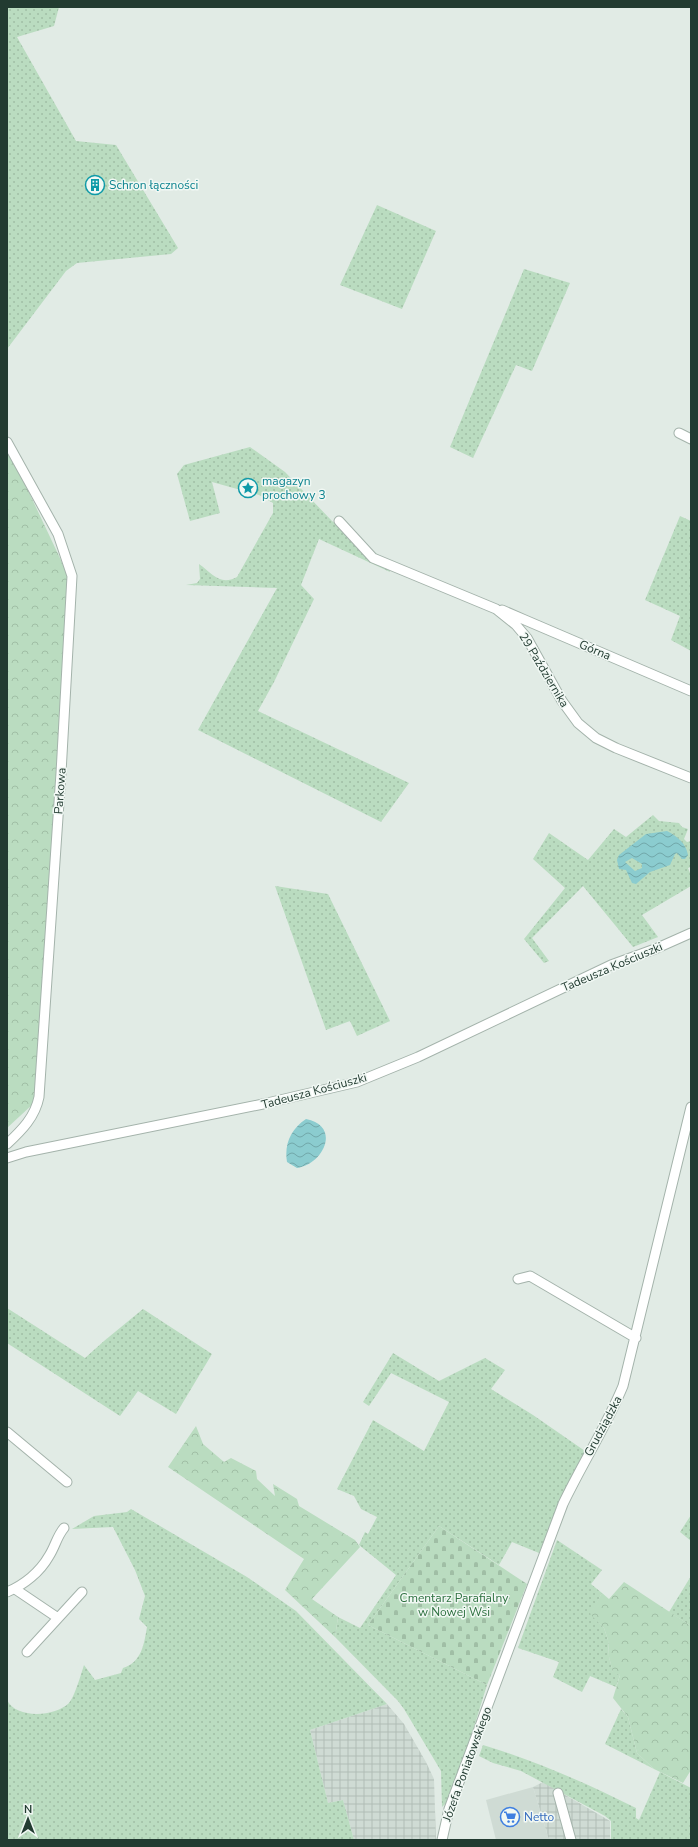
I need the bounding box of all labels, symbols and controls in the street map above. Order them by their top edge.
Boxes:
building icon: Schron łączności [84,174,106,196]
place label: Schron łączności [109,177,198,193]
place label: magazyn prochowy 3 [262,473,326,503]
place icon: magazyn prochowy 3 [237,477,259,499]
street label: 29 Października [515,630,573,710]
street label: Górna [577,636,613,664]
street label: Parkowa [50,767,70,815]
street label: Tadeusza Kościuszki [559,938,665,996]
street label: Tadeusza Kościuszki [260,1069,368,1113]
street label: Grudziądzka [580,1393,626,1459]
park label: Cmentarz Parafialny w Nowej Wsi [400,1590,509,1620]
street label: Józefa Poniatowskiego [438,1704,495,1825]
north arrow [8,1799,48,1839]
text: N [24,1802,32,1817]
supermarket icon: Netto [499,1806,521,1828]
place label: Netto [524,1809,554,1825]

